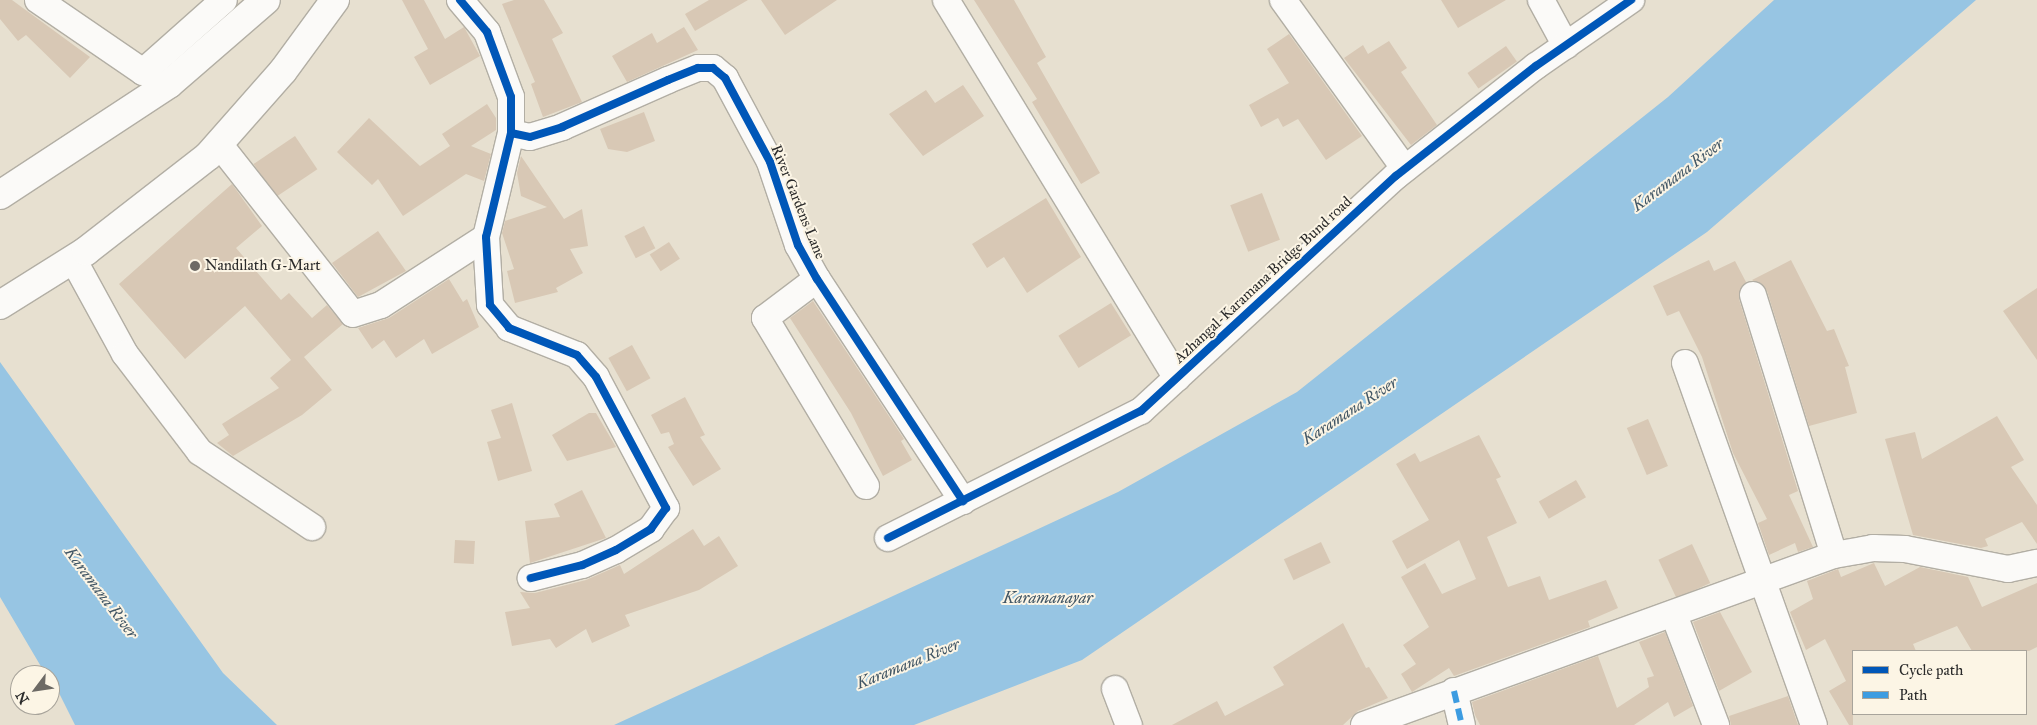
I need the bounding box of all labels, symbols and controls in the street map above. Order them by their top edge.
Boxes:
water label: Karamana River [1628,134,1728,216]
street label: River Gardens Lane [767,142,829,262]
street label: Azhangal-Karamana Bridge Bund road [1170,193,1356,367]
place label: Nandilath G-Mart [205,257,321,275]
marker: Nandilath G-Mart [189,260,201,272]
water label: Karamana River [1299,373,1401,449]
water label: Karamana River [60,543,142,643]
water label: Karamanayar [1003,588,1093,608]
water label: Karamana River [854,635,962,693]
legend [1852,650,2027,715]
text: Cycle path [1899,661,1963,679]
north arrow [10,665,60,715]
text: Path [1899,686,1927,704]
text: N [12,688,33,707]

